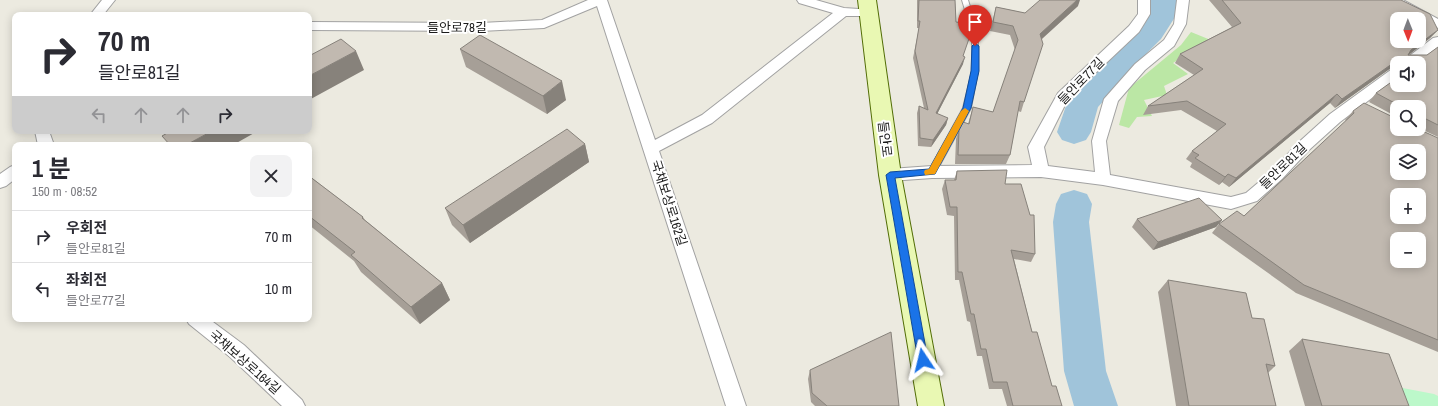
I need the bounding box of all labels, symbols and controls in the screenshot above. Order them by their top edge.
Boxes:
pin [958,5,992,46]
icon: arrive [964,11,986,33]
north arrow [1390,12,1426,48]
map controls [1390,12,1426,268]
street label: 들안로78길 [427,19,487,36]
text: 70 m [98,22,150,60]
icon: right [32,28,84,80]
street label: 들안로77길 [1054,54,1108,108]
button: sound [1390,56,1426,92]
text: 들안로81길 [98,60,181,85]
button: search [1390,100,1426,136]
icon: left [88,104,110,126]
icon: ahead [130,104,152,126]
icon: ahead [172,104,194,126]
icon: right [214,104,236,126]
street label: 들안로 [874,120,896,158]
street label: 들안로81길 [1256,139,1310,193]
button: layers [1390,144,1426,180]
text: 1 분 [32,152,71,184]
button: close [250,155,292,197]
street label: 국채보상로162길 [647,158,691,248]
text: 150 m · 08:52 [32,183,97,200]
button: + [1390,188,1426,224]
text: 우회전 [66,217,107,238]
icon: right [32,226,54,248]
text: 70 m [265,226,292,247]
button: − [1390,232,1426,268]
text: 들안로81길 [66,240,126,257]
text: 좌회전 [66,269,107,290]
icon: left [32,278,54,300]
text: 10 m [265,278,292,299]
text: 들안로77길 [66,292,126,309]
street label: 국채보상로164길 [206,326,284,398]
position arrow [902,339,944,381]

